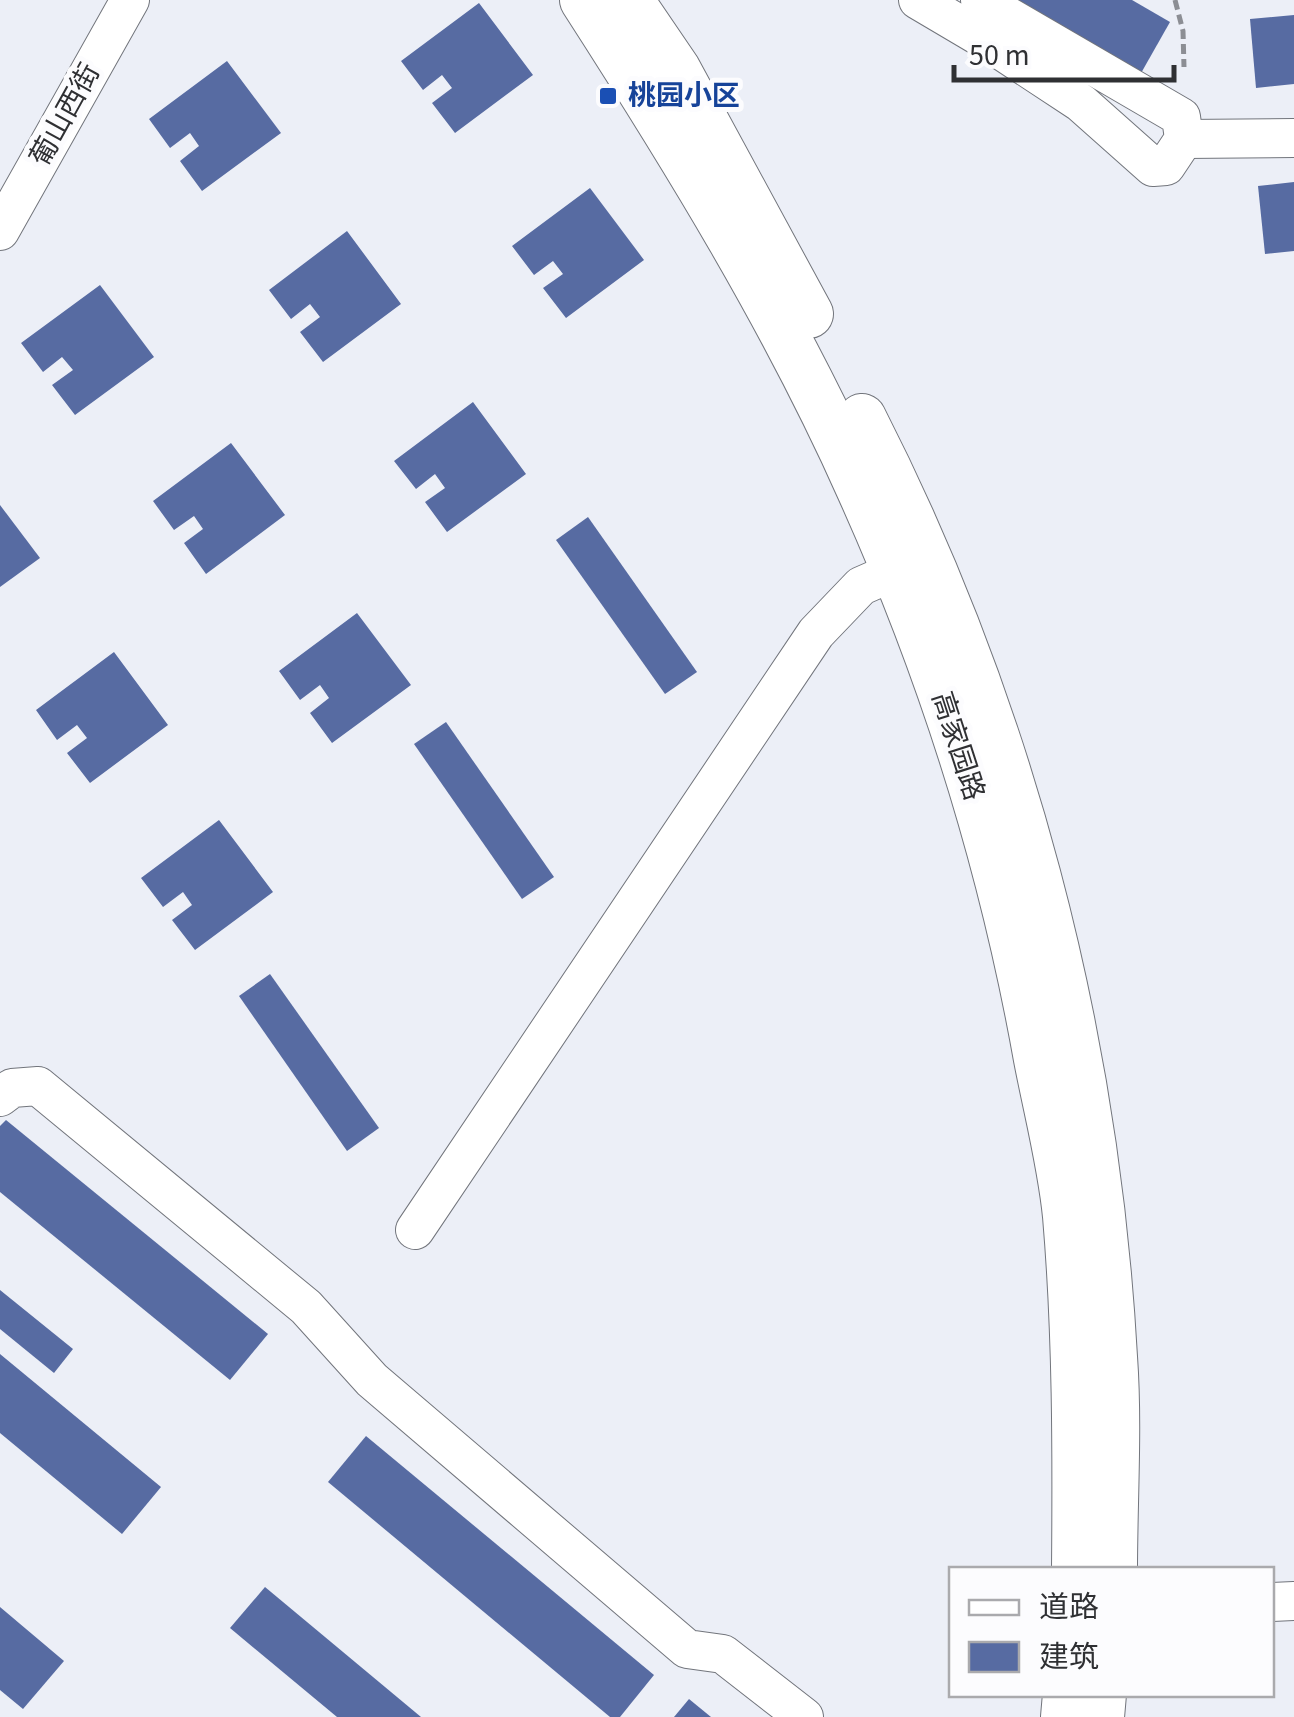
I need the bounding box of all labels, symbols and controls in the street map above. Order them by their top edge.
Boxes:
scale bar [954,20,1174,82]
text: 50 m [969,34,1030,77]
street label: 葡山西街 [20,56,110,174]
place label: 桃园小区 [628,76,740,116]
marker: 桃园小区 [597,85,619,107]
street label: 高家园路 [922,687,994,805]
legend [949,1567,1274,1697]
text: 道路 [1039,1586,1099,1629]
text: 建筑 [1039,1636,1099,1679]

